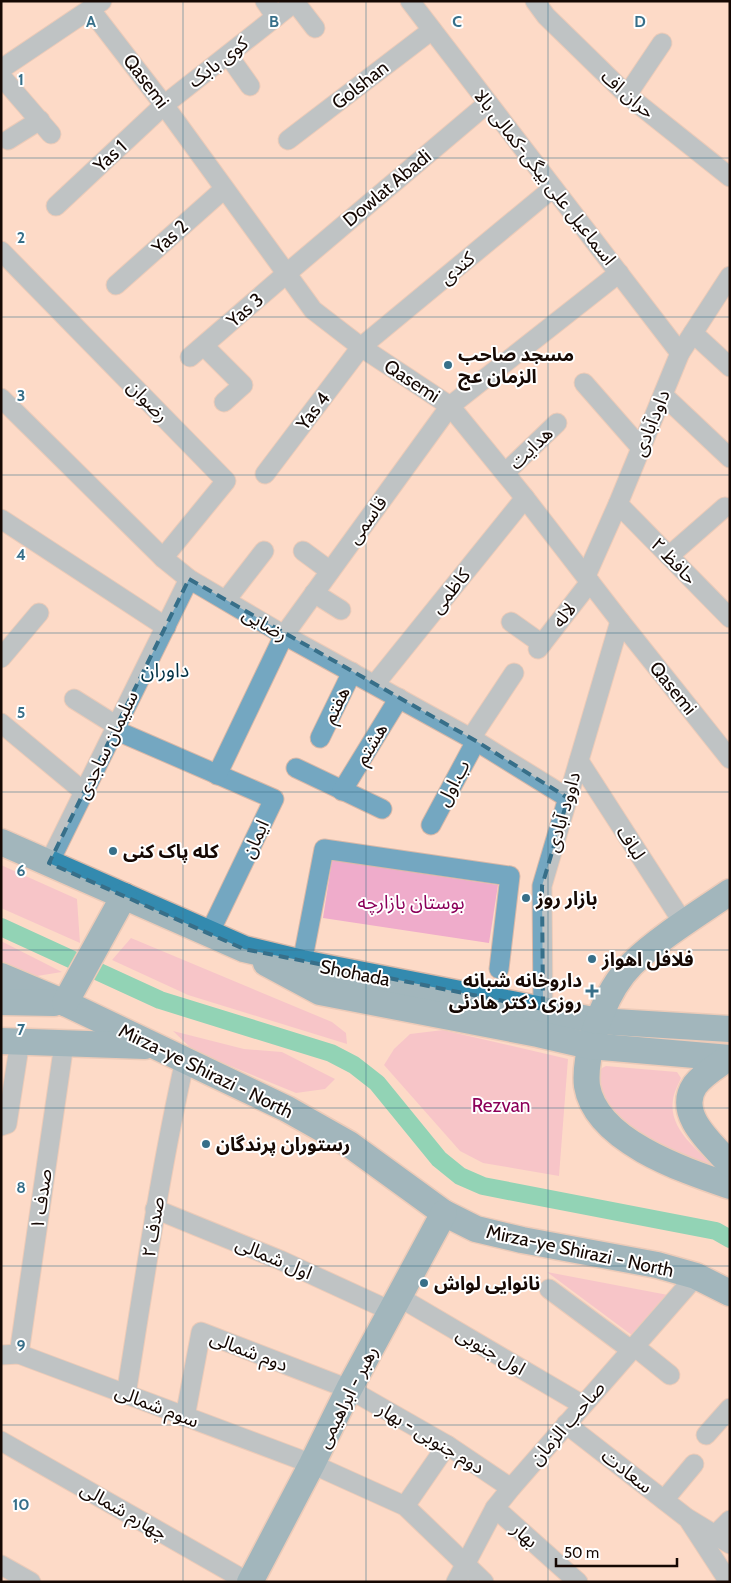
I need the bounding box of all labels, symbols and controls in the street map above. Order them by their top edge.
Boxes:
text: A [86,12,96,31]
text: B [269,12,279,31]
text: C [452,12,462,31]
text: D [634,12,646,31]
street label: کوی بابک [183,31,253,93]
street label: Qasemi [118,49,174,113]
street label: Golshan [327,56,393,114]
street label: حران اف [597,65,659,123]
text: 1 [18,70,24,89]
street label: اسماعیل علی بیگی-کمالی بالا [469,84,621,270]
street label: Yas 1 [88,135,131,178]
street label: Dowlat Abadi [338,145,436,231]
street label: Yas 2 [146,215,193,260]
text: 2 [17,228,25,247]
street label: کندی [435,246,480,289]
street label: Yas 3 [221,288,268,333]
place label: مسجد صاحب الزمان عج [458,343,574,391]
street label: Qasemi [380,355,444,407]
marker: مسجد صاحب الزمان عج [442,359,454,371]
street label: رضوان [122,375,174,427]
text: 3 [17,386,25,405]
street label: داودآبادی [627,386,675,460]
street label: Yas 4 [291,387,335,435]
street label: هدایت [504,422,558,474]
street label: قاسمی [342,491,392,549]
street label: حافظ ۲ [646,533,702,589]
text: 4 [16,545,26,564]
street label: کاظمی [425,563,476,618]
street label: لاله [547,598,581,632]
street label: رضایی [238,602,292,646]
street label: Qasemi [645,657,701,719]
district label: داوران [141,658,189,682]
street label: هفتم [317,683,357,728]
street label: سلیمان ساجدی [71,687,143,803]
text: 5 [17,703,25,722]
street label: هشتم [350,719,395,771]
street label: ب.اول [431,756,475,810]
street label: داوود آبادی [541,769,585,855]
street label: ایمان [236,816,274,862]
street label: لباف [612,822,650,864]
place label: کله پاک کنی [123,840,219,863]
marker: کله پاک کنی [107,845,119,857]
text: 6 [17,861,26,880]
place label: بازار روز [535,887,598,910]
park label: بوستان بازارچه [357,891,465,915]
marker: بازار روز [520,892,532,904]
place label: فلافل اهواز [601,948,694,971]
marker: فلافل اهواز [586,953,598,965]
street label: Shohada [318,955,392,991]
place label: داروخانه شبانه روزی دکتر هادئی [449,969,582,1014]
marker: داروخانه شبانه روزی دکتر هادئی [586,985,598,997]
street label: Mirza-ye Shirazi - North [115,1019,297,1123]
text: 7 [17,1020,26,1039]
park label: Rezvan [472,1094,530,1117]
place label: رستوران پرندگان [216,1133,350,1156]
marker: رستوران پرندگان [200,1138,212,1150]
street label: صدف ۱ [25,1167,57,1231]
text: 8 [16,1178,26,1197]
street label: صدف ۲ [137,1195,169,1259]
street label: Mirza-ye Shirazi - North [484,1220,676,1282]
street label: اول شمالی [232,1232,316,1284]
place label: نانوایی لواش [434,1272,540,1295]
marker: نانوایی لواش [418,1277,430,1289]
street label: اول جنوبی [452,1322,530,1380]
street label: دوم شمالی [206,1326,291,1379]
text: 9 [17,1336,26,1355]
street label: رهبر - ابراهیمی [311,1342,383,1452]
street label: صاحب الزمان [524,1376,610,1470]
street label: سوم شمالی [111,1380,202,1435]
street label: دوم جنوبی - بهار [371,1397,489,1482]
street label: سعادت [597,1444,657,1498]
street label: چهارم شمالی [75,1477,171,1548]
text: 10 [12,1495,30,1514]
street label: بهار [506,1517,543,1553]
scale bar [556,1536,677,1568]
text: 50 m [564,1544,599,1562]

